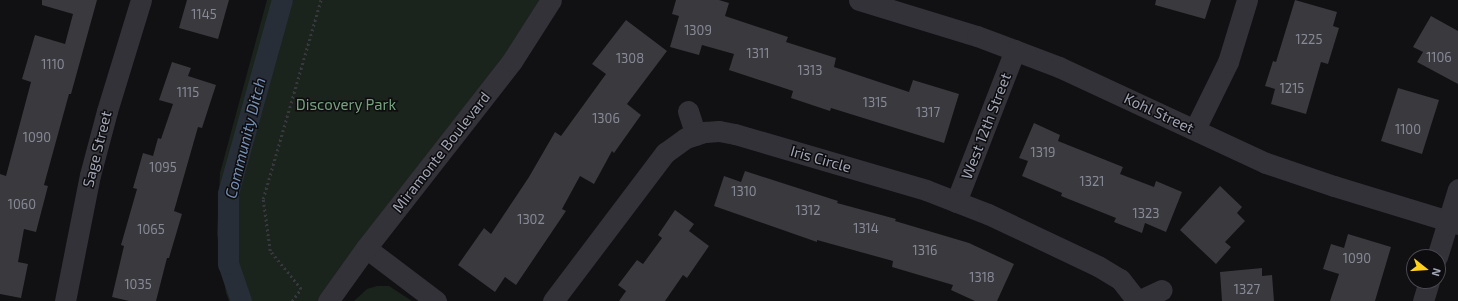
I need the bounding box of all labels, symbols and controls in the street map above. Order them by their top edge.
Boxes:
house number: 1145 [191,6,217,22]
house number: 1309 [684,22,712,38]
house number: 1225 [1296,31,1322,47]
house number: 1311 [747,45,769,61]
house number: 1106 [1426,49,1452,65]
house number: 1308 [616,50,644,66]
house number: 1110 [41,56,65,72]
house number: 1313 [798,62,822,78]
street label: West 12th Street [957,70,1015,182]
water label: Community Ditch [221,76,269,200]
house number: 1215 [1280,80,1304,96]
house number: 1115 [177,84,199,100]
street label: Miramonte Boulevard [388,88,494,216]
street label: Kohl Street [1121,89,1197,137]
house number: 1315 [863,94,887,110]
park label: Discovery Park [296,96,396,114]
house number: 1317 [916,104,940,120]
street label: Sage Street [79,109,115,189]
house number: 1306 [592,110,620,126]
house number: 1100 [1395,121,1421,137]
house number: 1090 [23,129,51,145]
street label: Iris Circle [788,142,854,176]
house number: 1319 [1030,144,1056,160]
house number: 1095 [149,159,177,175]
house number: 1321 [1080,173,1104,189]
house number: 1310 [731,183,757,199]
house number: 1060 [8,196,36,212]
house number: 1312 [796,202,820,218]
house number: 1323 [1133,205,1159,221]
house number: 1302 [517,211,545,227]
house number: 1314 [853,220,879,236]
house number: 1065 [137,221,165,237]
house number: 1316 [912,242,938,258]
north arrow [1406,249,1446,289]
house number: 1090 [1343,250,1371,266]
text: N [1430,267,1444,278]
house number: 1318 [969,269,995,285]
house number: 1035 [124,276,152,292]
house number: 1327 [1234,281,1260,297]

